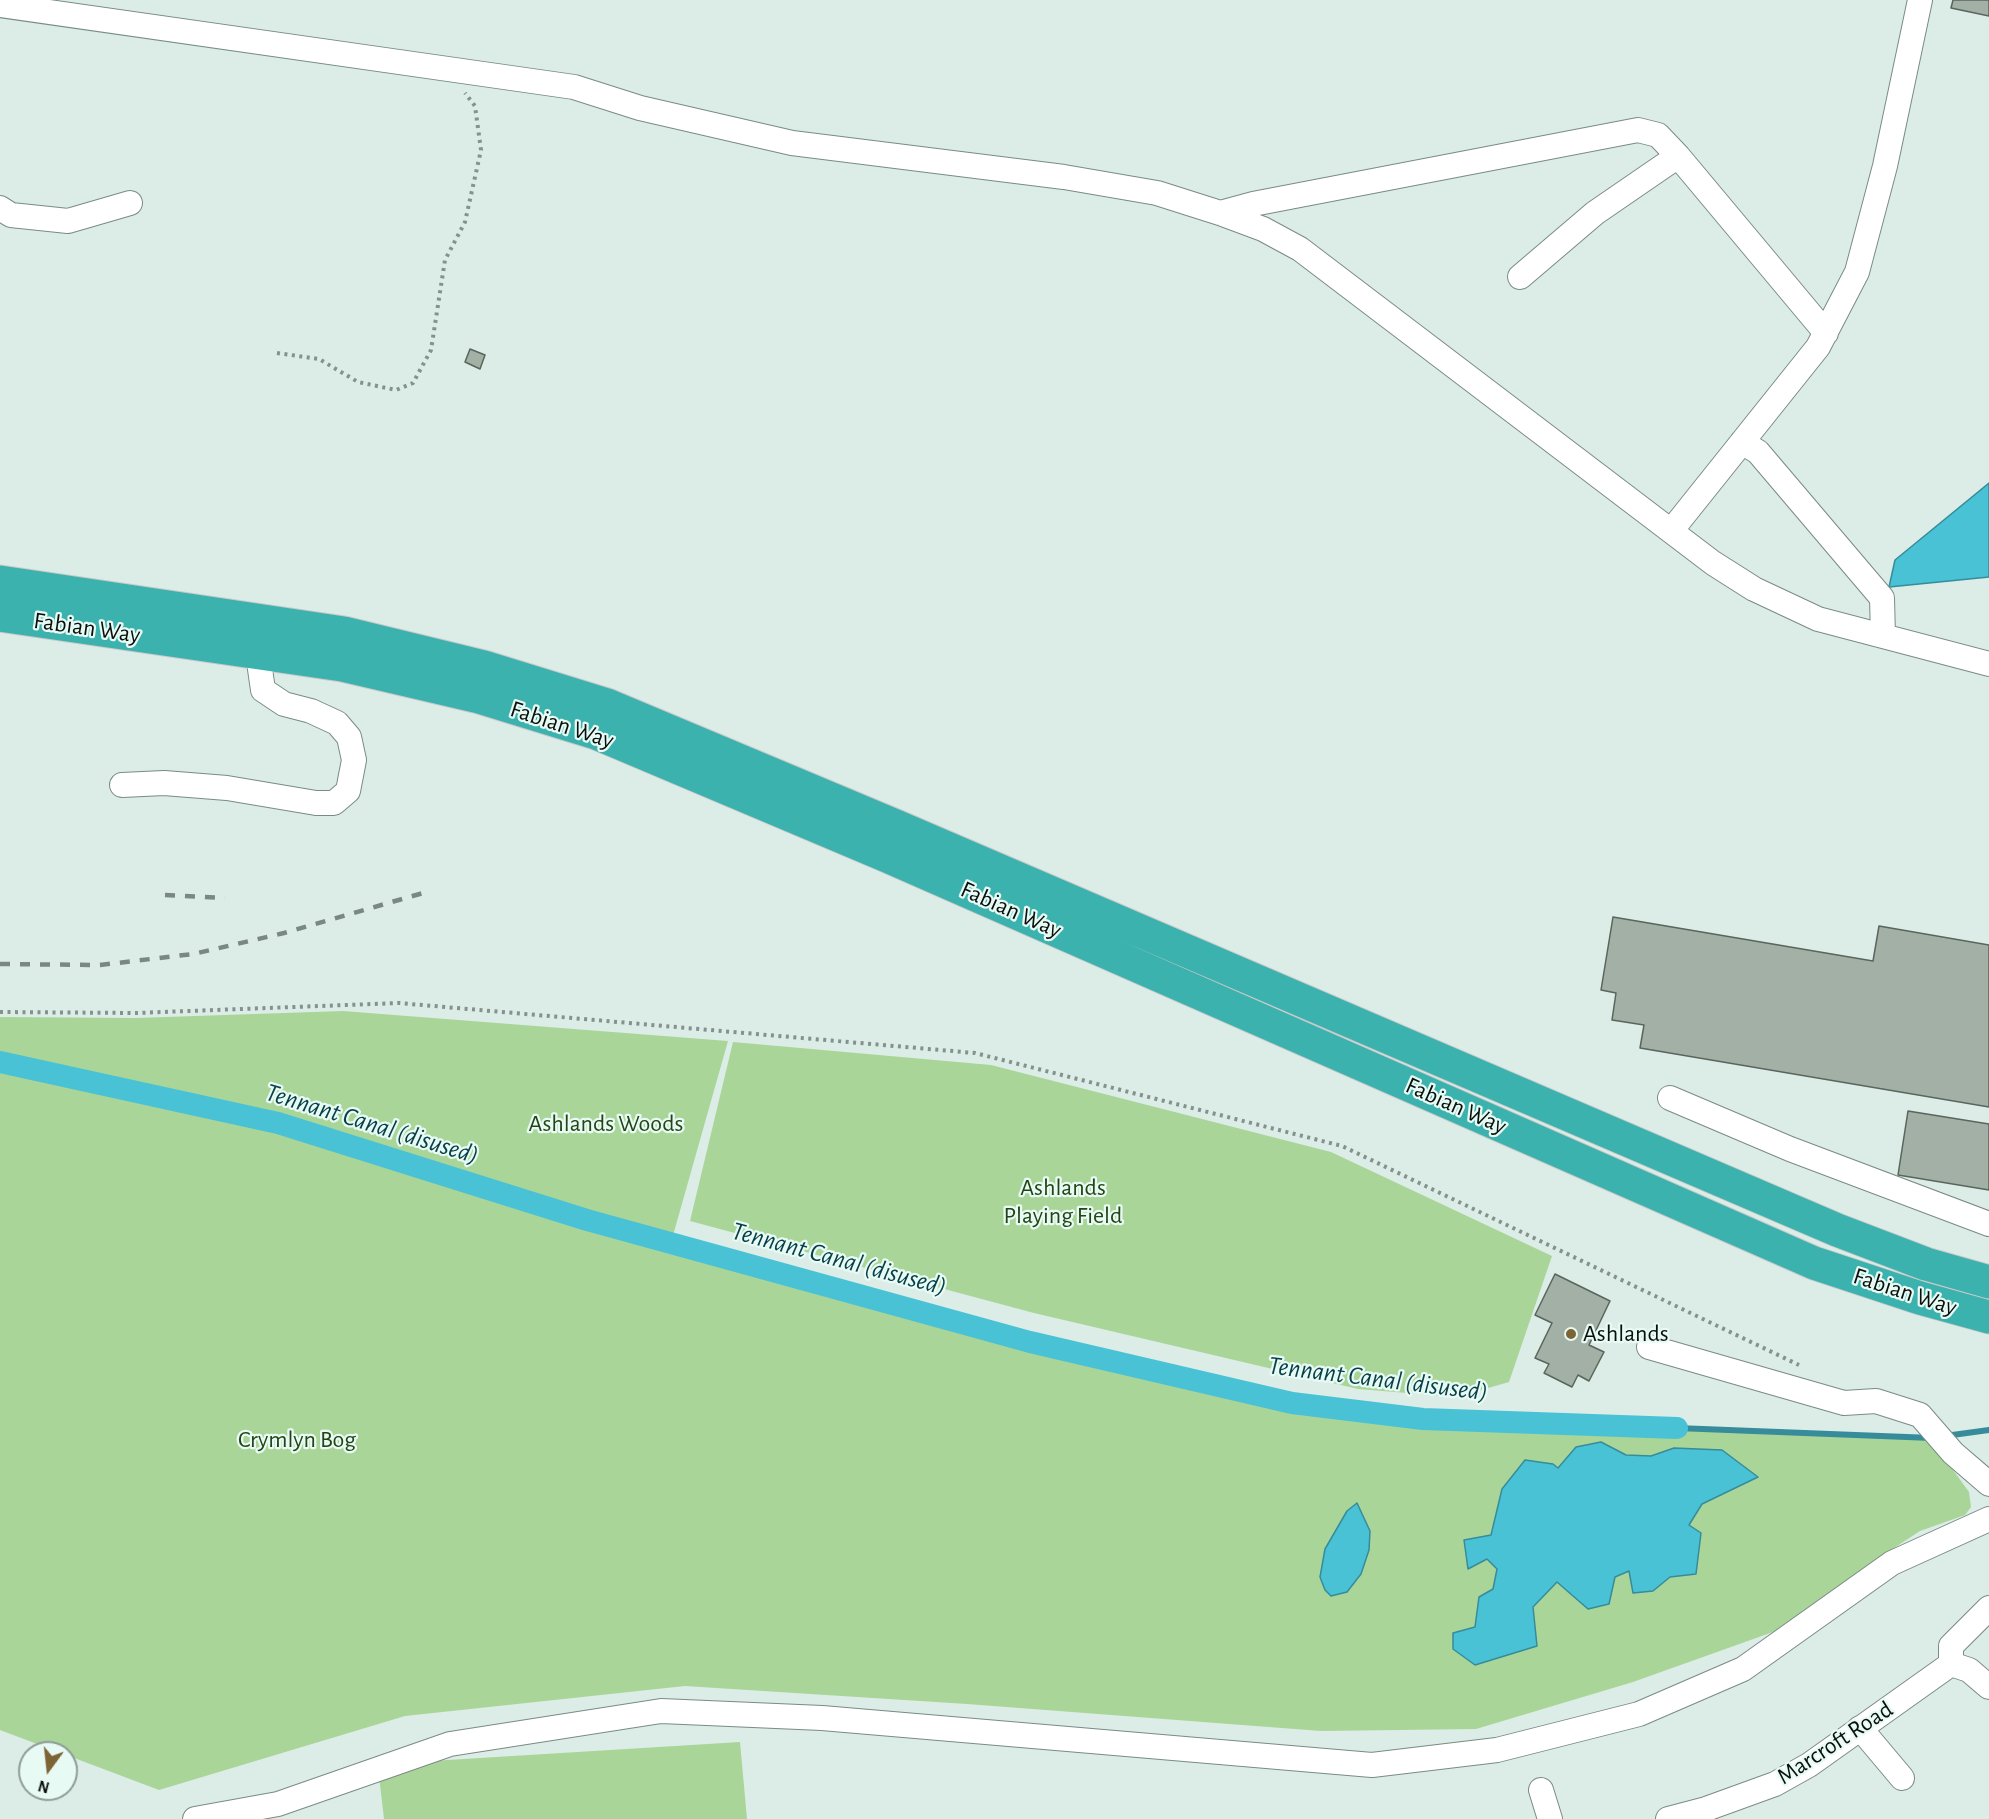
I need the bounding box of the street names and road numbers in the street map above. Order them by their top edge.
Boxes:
street label: Fabian Way [32,606,142,650]
street label: Fabian Way [507,695,617,755]
street label: Fabian Way [956,875,1066,945]
street label: Fabian Way [1401,1071,1511,1141]
street label: Fabian Way [1850,1262,1960,1322]
street label: Marcroft Road [1772,1695,1898,1791]

